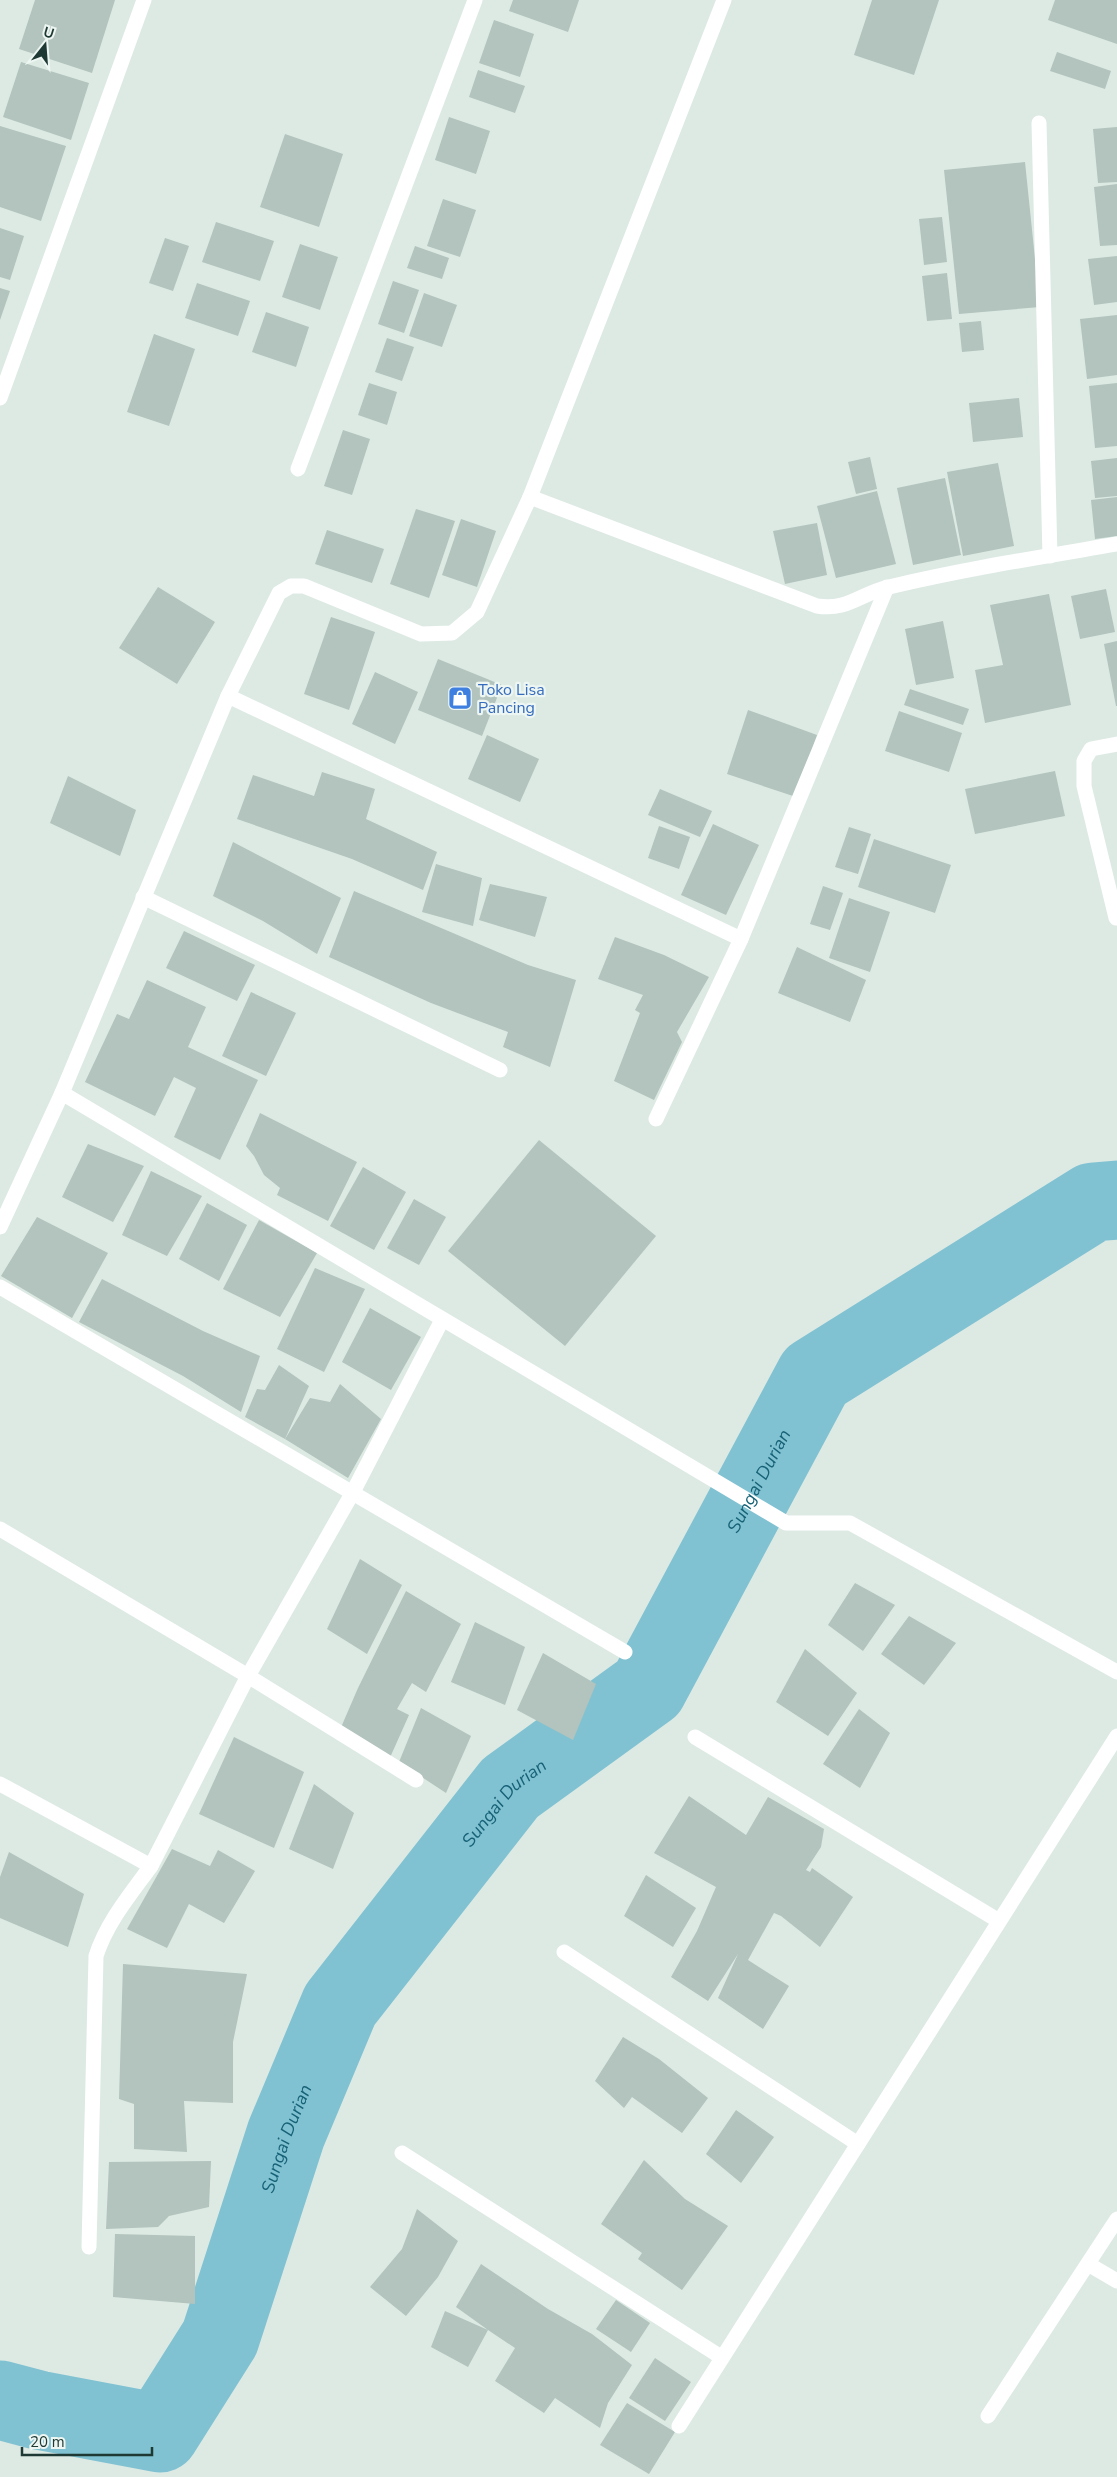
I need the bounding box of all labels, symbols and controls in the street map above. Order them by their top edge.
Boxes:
north arrow [20,20,70,70]
text: U [41,22,56,44]
place label: Toko Lisa Pancing [478,679,545,719]
shop icon: Toko Lisa Pancing [447,685,473,711]
water label: Sungai Durian [721,1425,796,1537]
water label: Sungai Durian [456,1753,551,1852]
water label: Sungai Durian [256,2081,317,2196]
scale bar [22,2424,152,2456]
text: 20 m [30,2432,65,2452]

